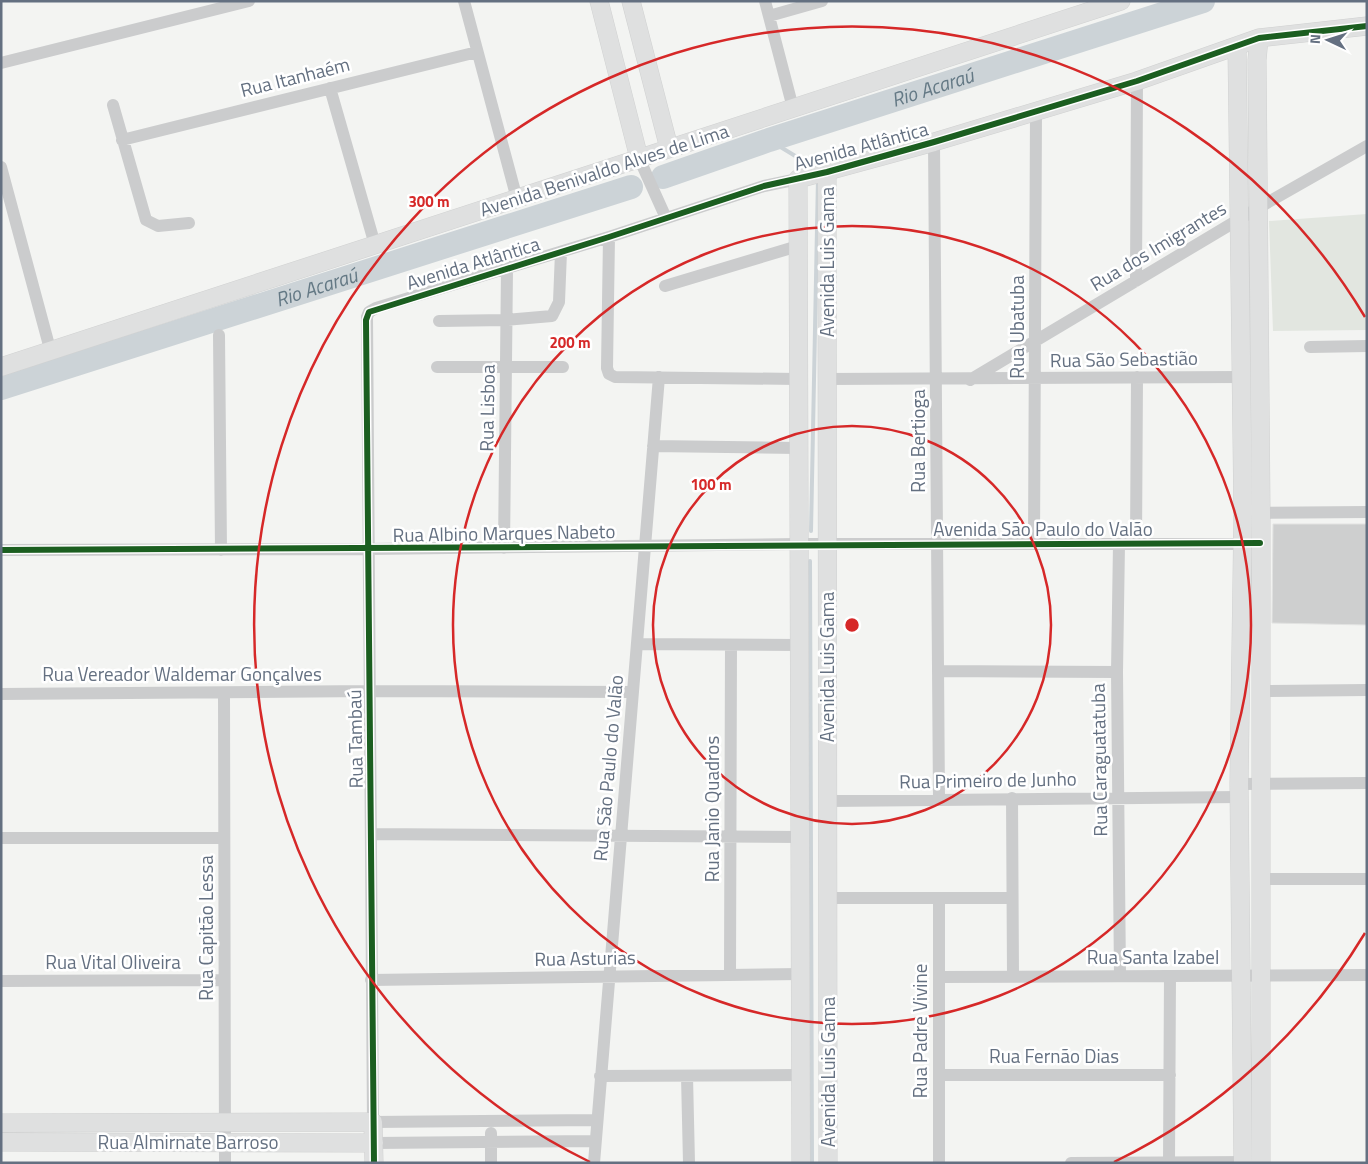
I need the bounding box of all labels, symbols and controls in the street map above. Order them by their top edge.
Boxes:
north arrow [1303,15,1353,65]
text: N [1304,33,1325,45]
street label: Rua Itanhaém [237,49,353,104]
water label: Rio Acaraú [887,59,978,115]
street label: Avenida Atlântica [790,114,932,177]
street label: Avenida Benivaldo Alves de Lima [476,115,733,224]
street label: Avenida Luis Gama [812,186,841,337]
text: 300 m [408,190,450,213]
street label: Rua dos Imigrantes [1084,193,1232,298]
street label: Avenida Atlântica [403,228,544,297]
water label: Rio Acaraú [271,259,362,315]
street label: Rua Ubatuba [1002,275,1031,379]
text: 200 m [549,331,591,354]
street label: Rua São Sebastião [1050,343,1198,374]
street label: Rua Lisboa [471,364,502,452]
street label: Rua Bertioga [903,389,932,493]
text: 100 m [690,473,732,496]
street label: Avenida São Paulo do Valão [933,514,1153,543]
street label: Rua Albino Marques Nabeto [392,516,616,549]
street label: Avenida Luis Gama [812,591,841,742]
centre of rings [843,616,861,634]
street label: Rua Vereador Waldemar Gonçalves [42,659,322,688]
street label: Rua São Paulo do Valão [585,673,630,862]
street label: Rua Caraguatatuba [1083,683,1114,837]
street label: Rua Tambaú [339,689,370,789]
street label: Rua Janio Quadros [697,736,726,882]
street label: Rua Primeiro de Junho [899,763,1077,796]
street label: Rua Capitão Lessa [191,855,220,1001]
street label: Rua Asturias [534,942,636,973]
street label: Rua Santa Izabel [1087,942,1219,971]
street label: Rua Vital Oliveira [45,947,181,976]
street label: Rua Padre Vivine [905,964,934,1098]
street label: Avenida Luis Gama [813,996,842,1147]
street label: Rua Fernão Dias [989,1041,1119,1070]
street label: Rua Almirnate Barroso [97,1127,279,1156]

